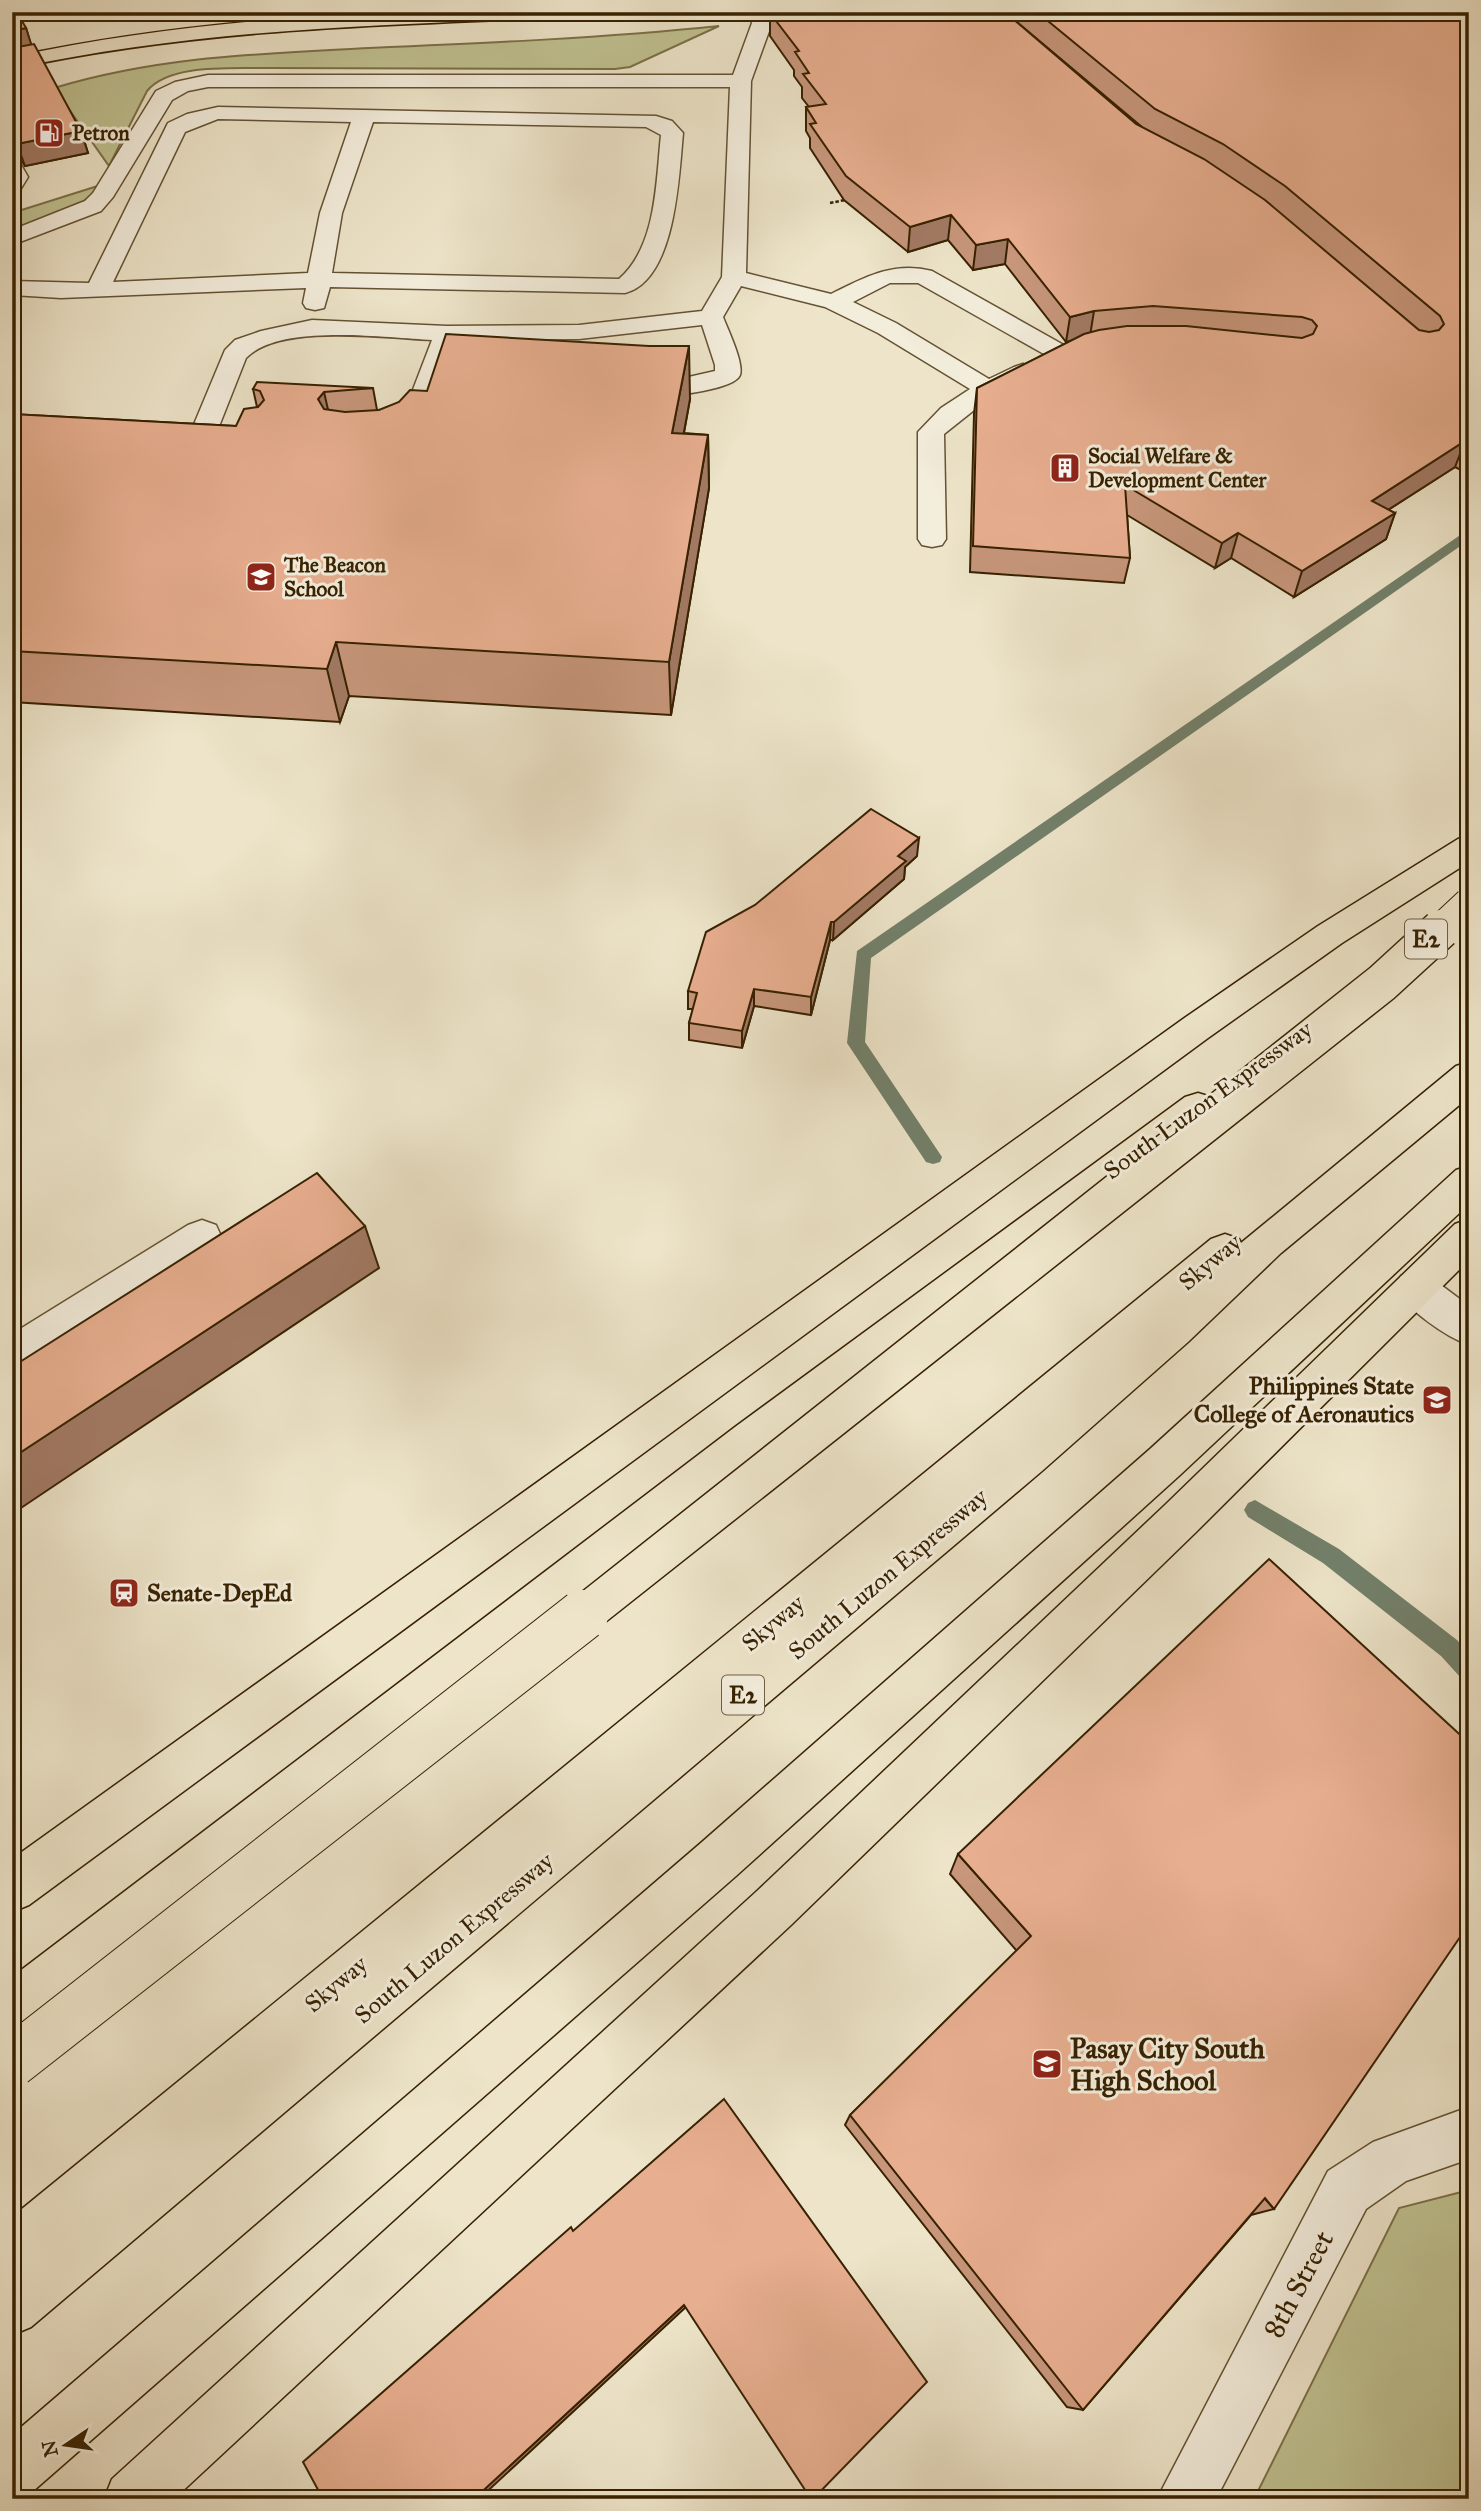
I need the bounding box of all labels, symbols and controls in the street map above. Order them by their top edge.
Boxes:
fuel station icon: Petron [32,116,66,150]
place label: Petron [72,120,130,146]
place label: Social Welfare & Development Center [1088,443,1268,493]
building icon: Social Welfare & Development Center [1048,451,1082,485]
place label: The Beacon School [283,552,386,602]
school or university icon: The Beacon School [244,560,278,594]
road number: E2 [1405,920,1447,958]
street label: South Luzon Expressway [1098,1014,1319,1186]
street label: Skyway [1172,1227,1248,1297]
place label: Philippines State College of Aeronautics [1194,1371,1414,1429]
school or university icon: Philippines State College of Aeronautics [1420,1383,1454,1417]
street label: South Luzon Expressway [782,1481,994,1666]
station icon: Senate-DepEd [107,1576,141,1610]
place label: Senate-DepEd [147,1578,293,1608]
street label: Skyway [735,1588,811,1658]
road number: E2 [722,1676,764,1714]
street label: South Luzon Expressway [348,1845,560,2030]
street label: Skyway [298,1949,374,2019]
place label: Pasay City South High School [1070,2031,1265,2098]
school or university icon: Pasay City South High School [1030,2047,1064,2081]
street label: 8th Street [1256,2225,1341,2344]
north arrow [32,2410,102,2480]
text: N [37,2438,63,2459]

